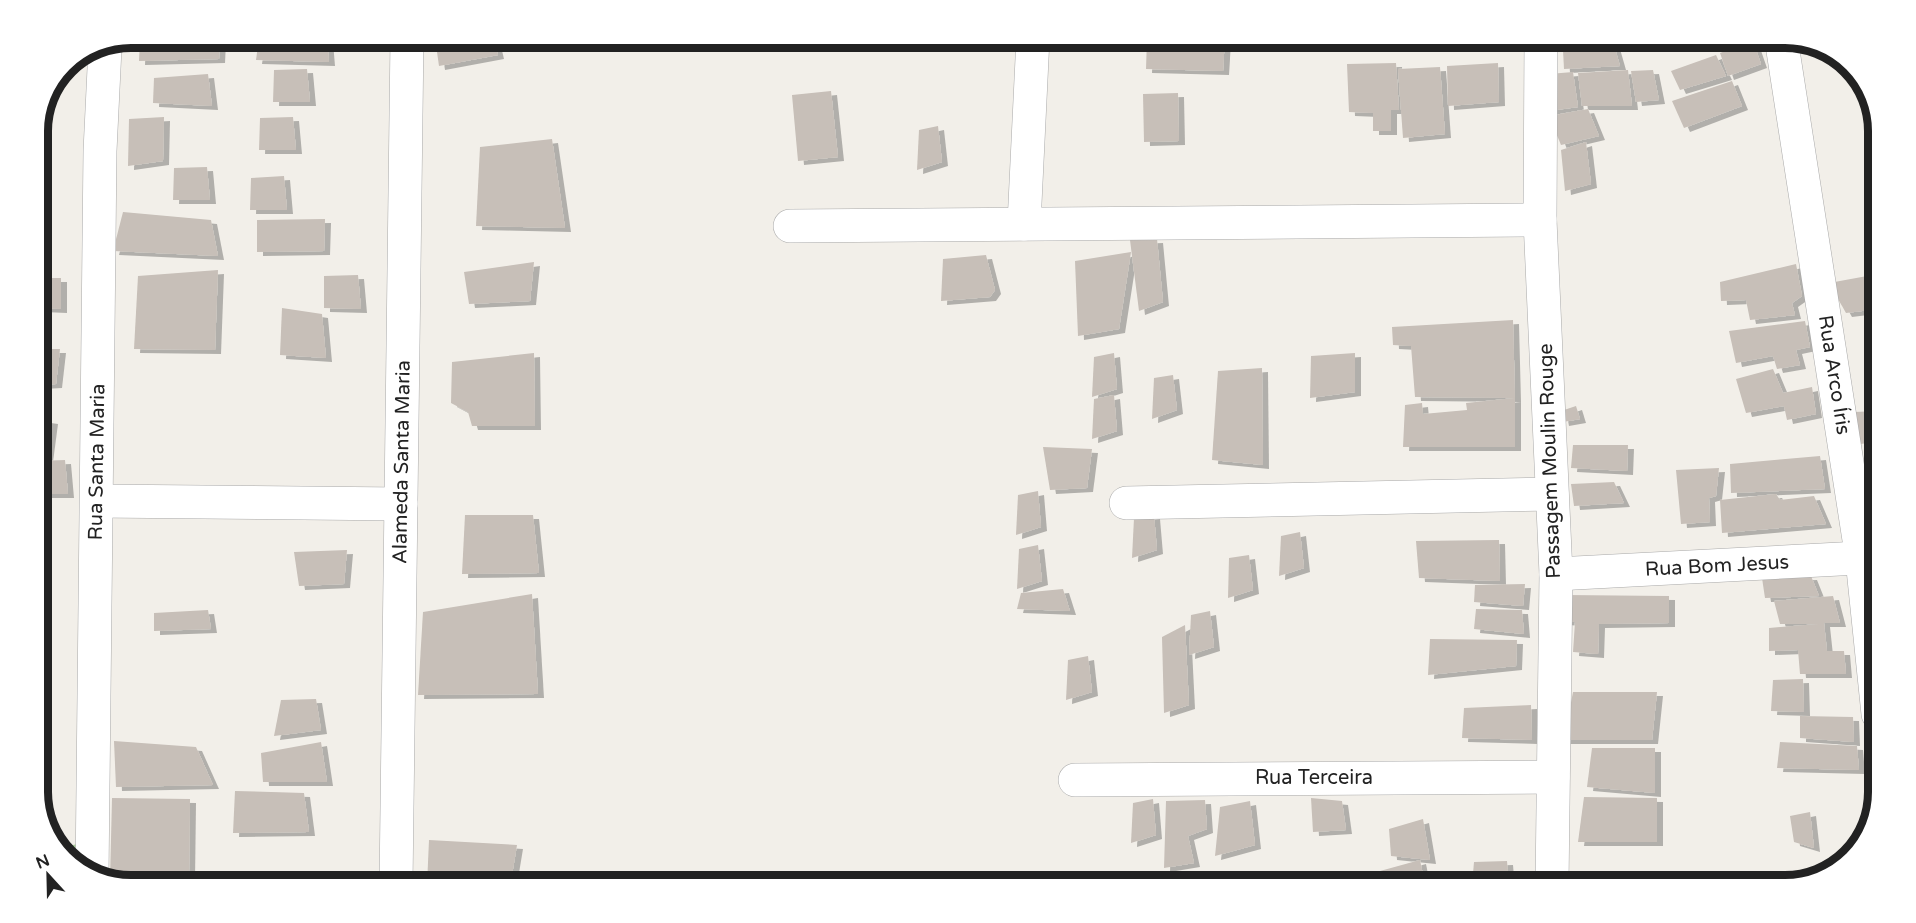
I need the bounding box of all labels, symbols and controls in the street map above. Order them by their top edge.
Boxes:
street label: Rua Arco Íris [1813,313,1856,436]
street label: Passagem Moulin Rouge [1534,343,1566,579]
street label: Alameda Santa Maria [388,360,416,564]
street label: Rua Santa Maria [84,383,110,541]
street label: Rua Bom Jesus [1644,550,1790,582]
street label: Rua Terceira [1255,766,1373,790]
north arrow [18,845,78,905]
text: N [33,850,52,874]

